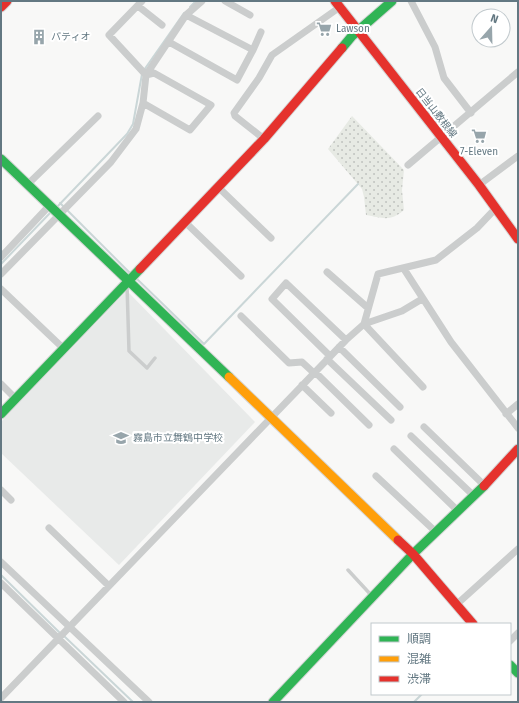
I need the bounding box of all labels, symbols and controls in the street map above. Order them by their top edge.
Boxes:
north arrow [471,8,511,48]
text: N [489,12,500,26]
supermarket icon: Lawson [315,20,333,38]
place label: Lawson [336,23,370,35]
building icon: パティオ [30,28,48,46]
place label: パティオ [51,31,90,43]
street label: 日当山敷根線 [413,86,459,140]
supermarket icon: 7-Eleven [470,127,488,145]
place label: 7-Eleven [460,146,498,158]
school or university icon: 霧島市立舞鶴中学校 [112,429,130,447]
place label: 霧島市立舞鶴中学校 [133,432,223,444]
legend [371,623,511,695]
text: 順調 [407,632,431,646]
text: 混雑 [407,652,431,666]
text: 渋滞 [407,672,431,686]

